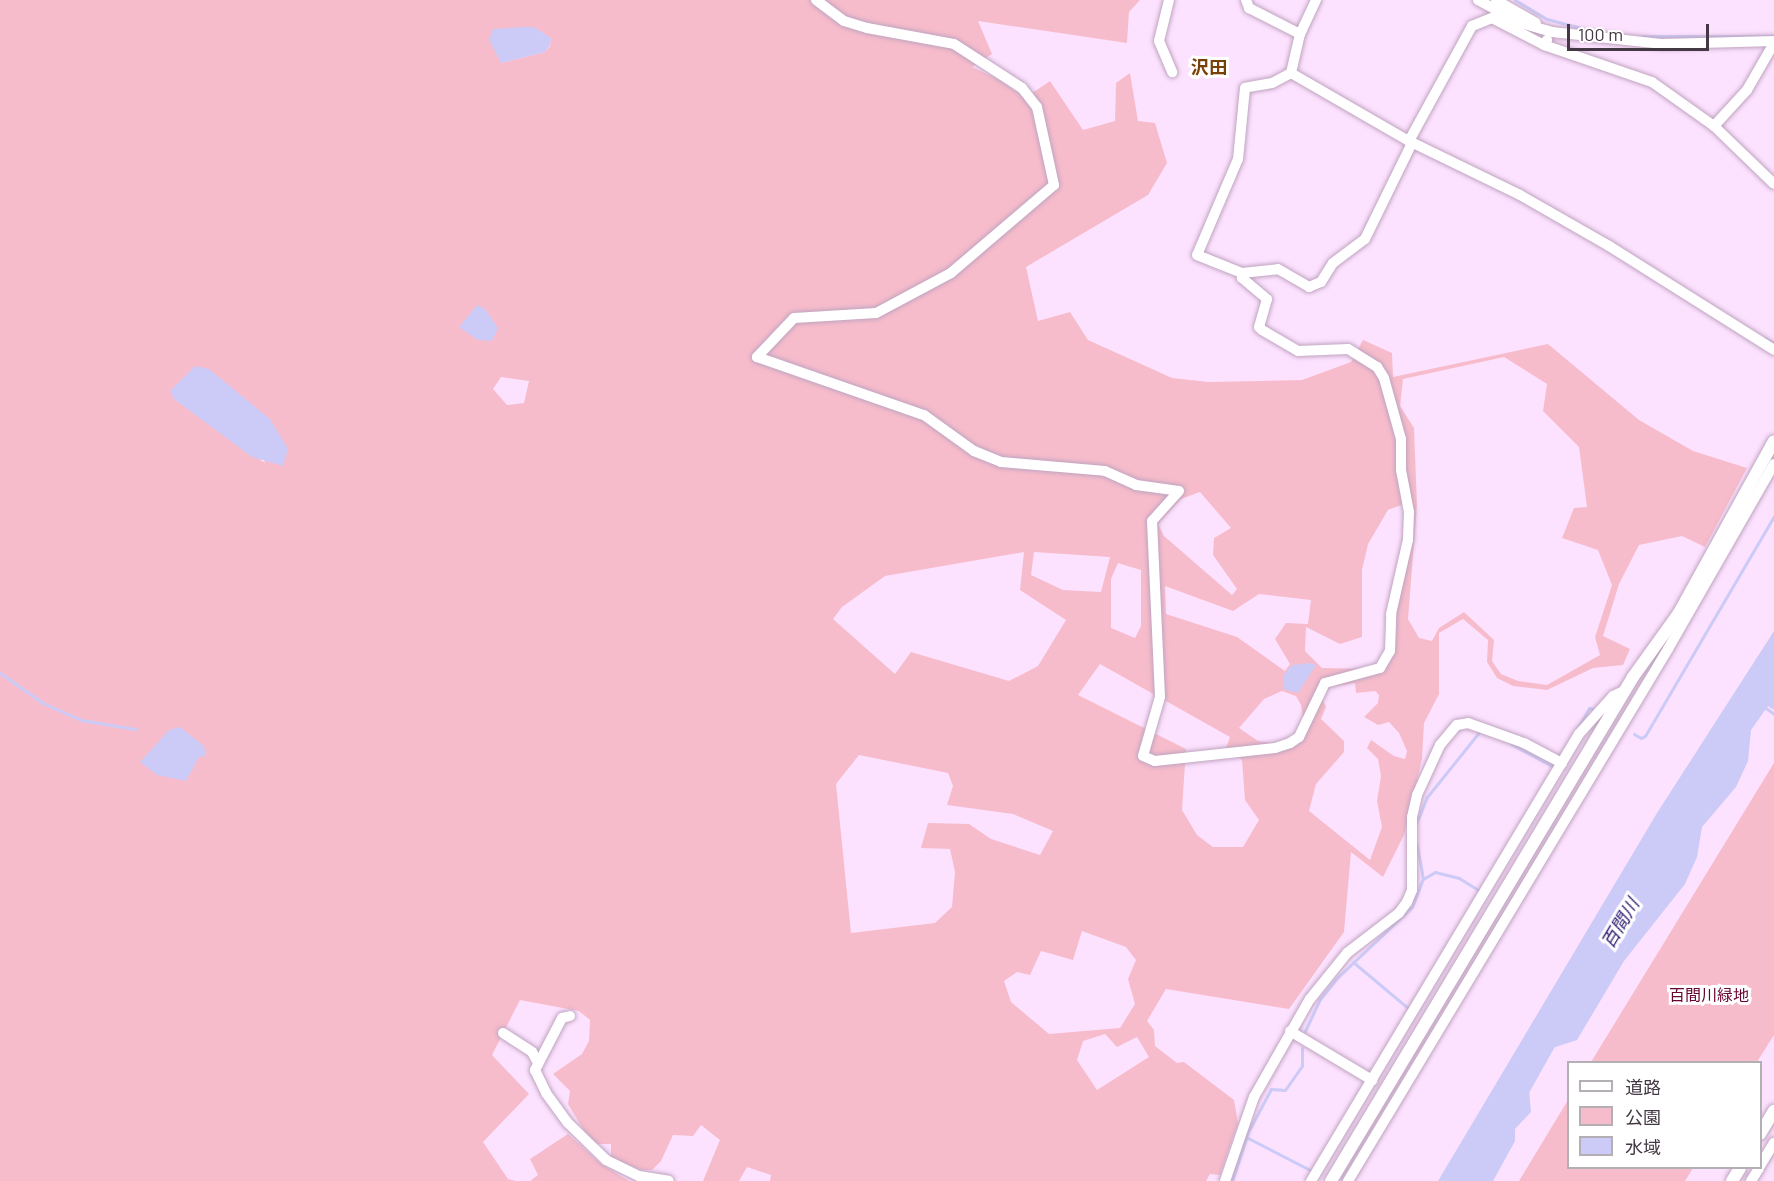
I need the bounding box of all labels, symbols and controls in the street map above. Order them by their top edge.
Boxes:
scale bar [1570,12,1712,50]
text: 100 m [1578,23,1623,45]
district label: 沢田 [1191,56,1227,78]
water label: 百間川 [1597,894,1643,952]
park label: 百間川緑地 [1669,985,1749,1005]
legend [1567,1061,1762,1169]
text: 道路 [1625,1076,1661,1098]
text: 公園 [1625,1106,1661,1128]
text: 水域 [1625,1136,1661,1158]

